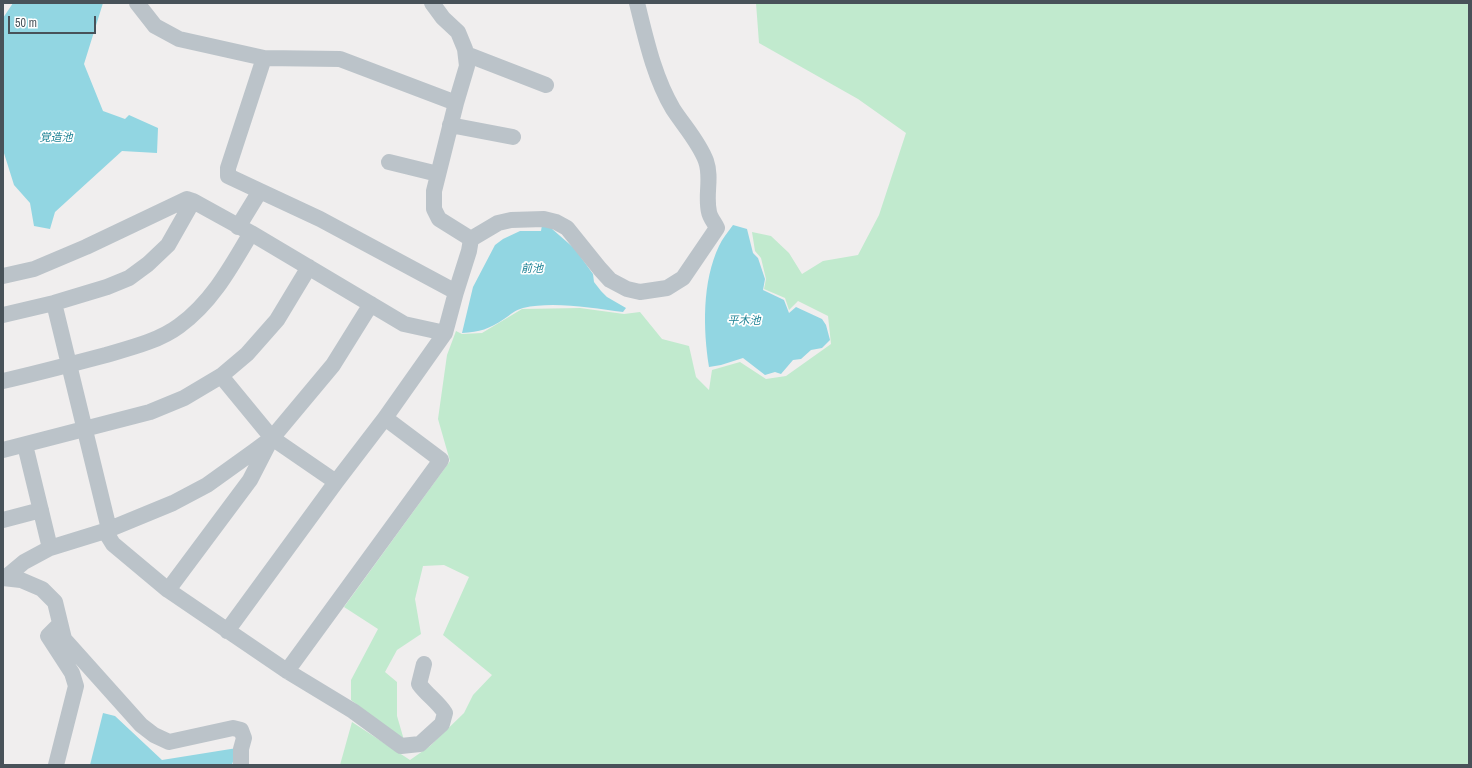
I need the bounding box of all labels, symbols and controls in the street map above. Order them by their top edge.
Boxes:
scale bar [10,8,98,34]
text: 50 m [15,15,37,31]
water label: 覚造池 [40,131,72,145]
water label: 前池 [521,262,543,276]
water label: 平木池 [728,314,760,328]

